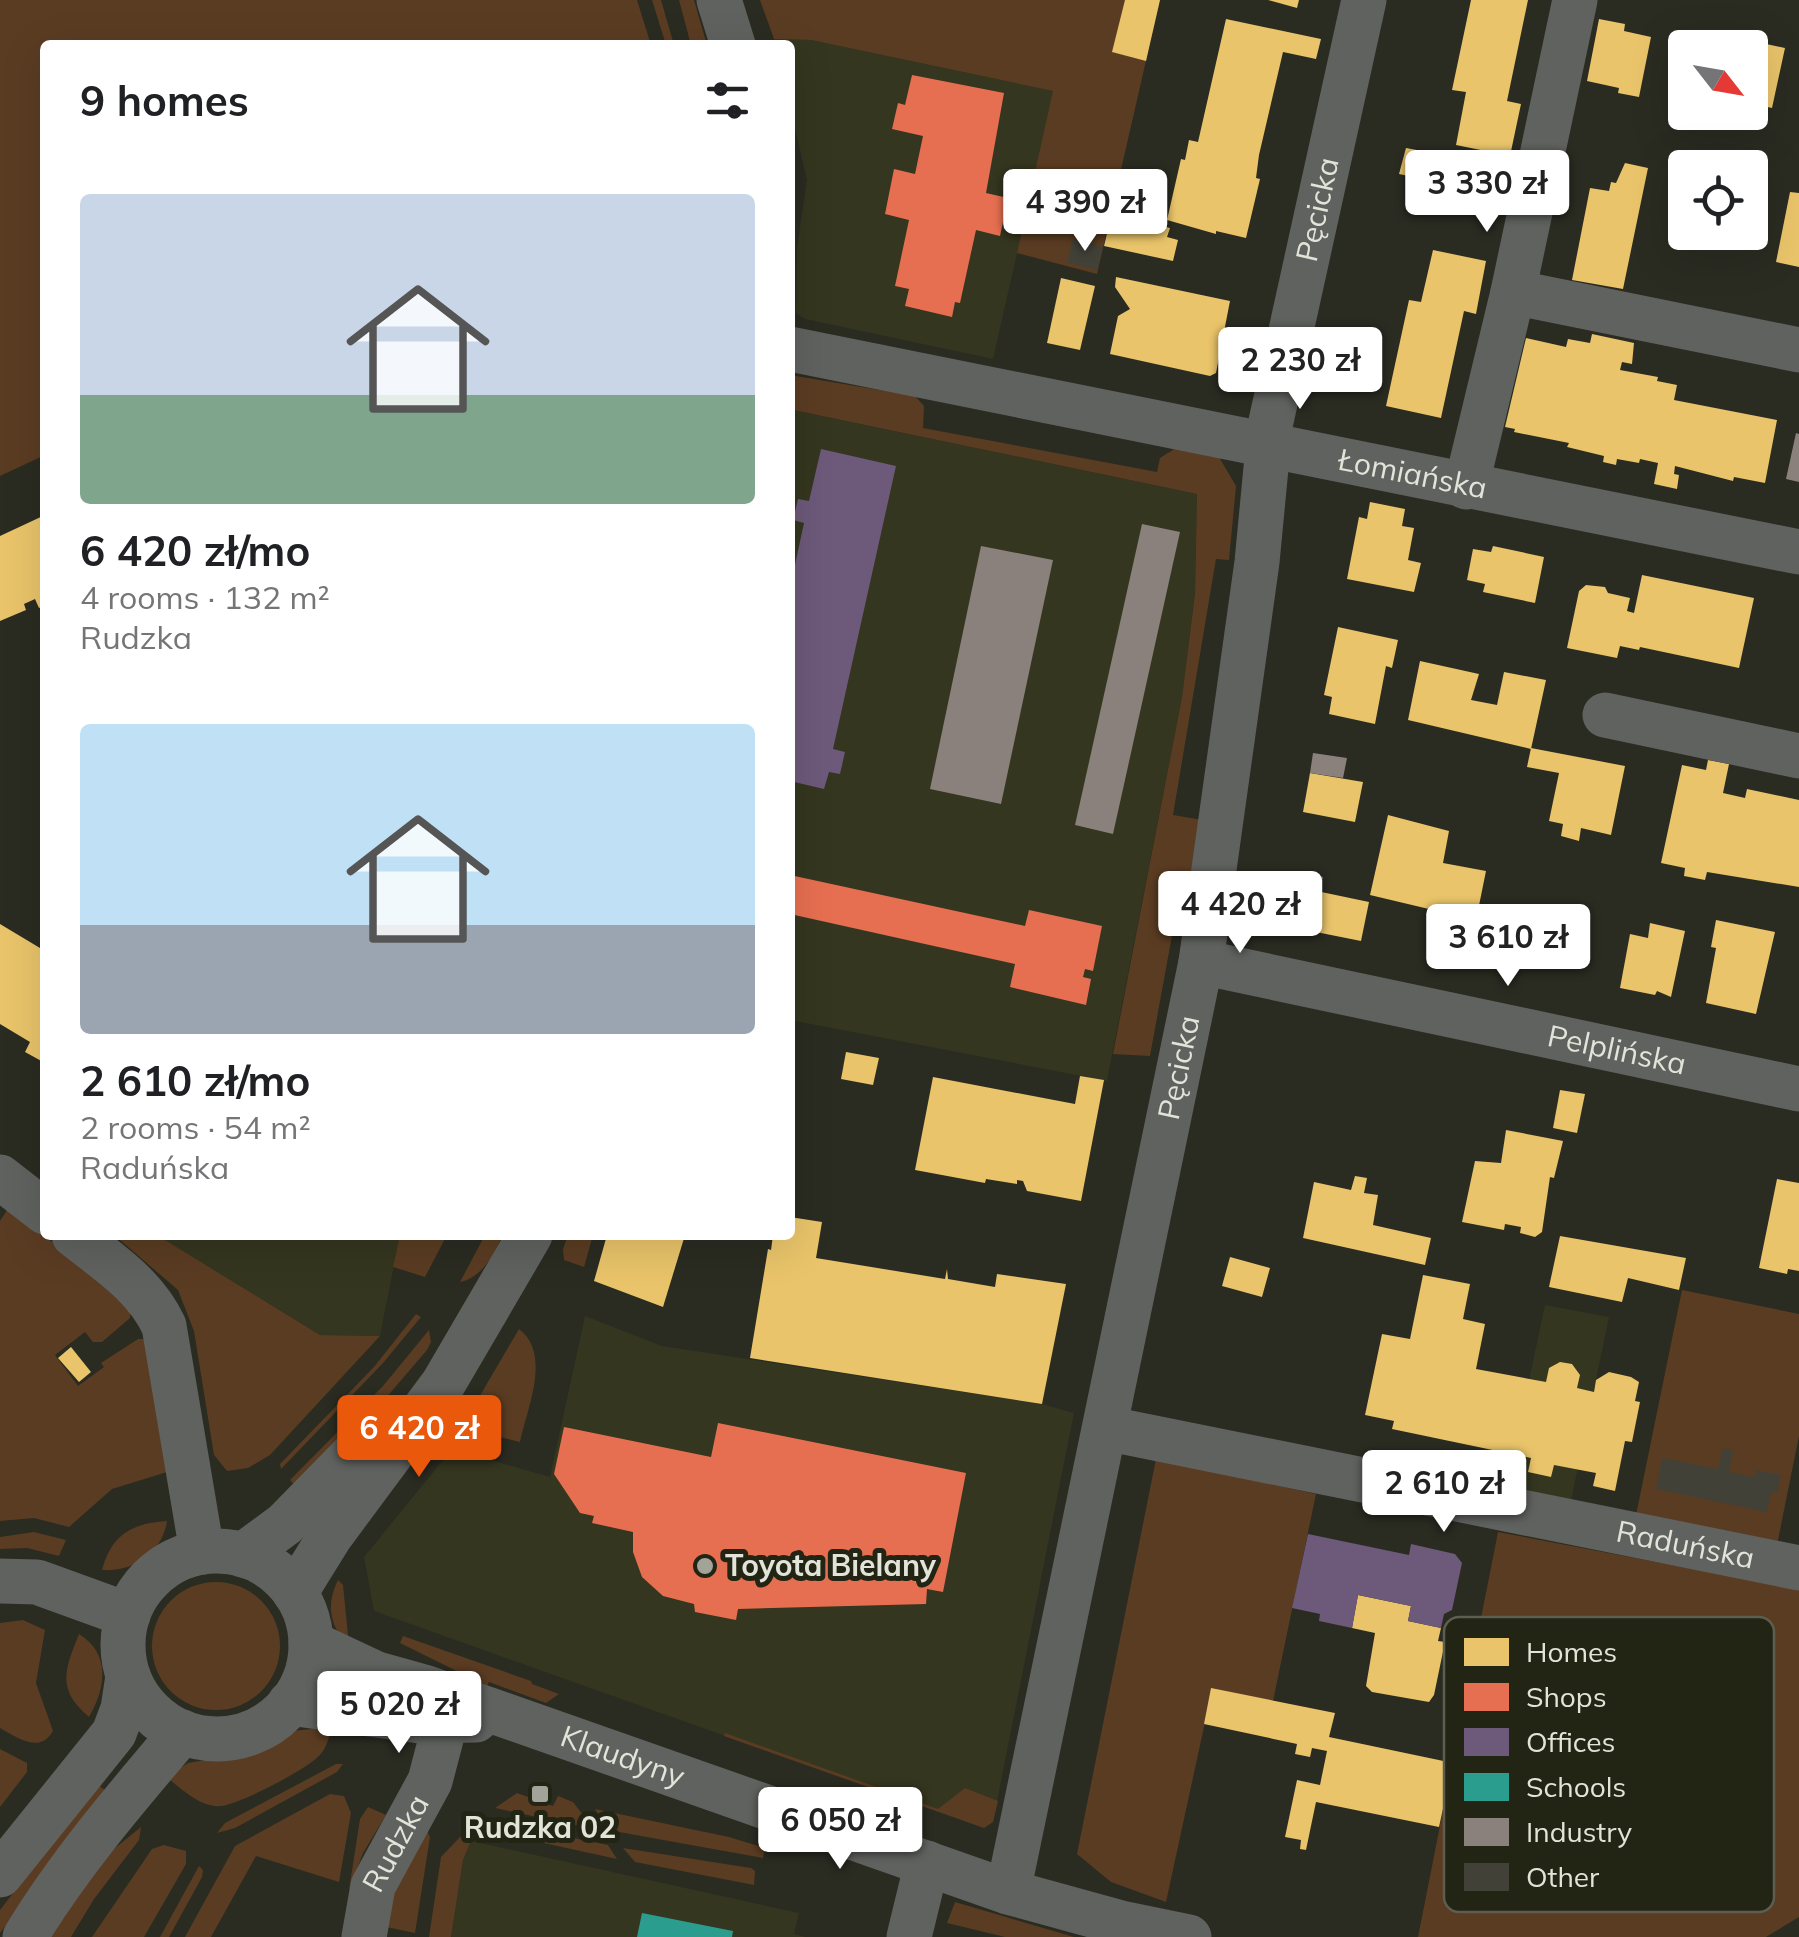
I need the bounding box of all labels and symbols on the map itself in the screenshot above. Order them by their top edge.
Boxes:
north arrow [1668,30,1768,130]
pin: 3 330 zł [1384,150,1590,235]
street label: Pęcicka [1287,154,1347,265]
pin: 4 390 zł [982,169,1188,254]
pin: 2 230 zł [1197,327,1403,412]
street label: Łomiańska [1334,440,1490,507]
pin: 4 420 zł [1137,871,1343,956]
pin: 3 610 zł [1405,904,1611,989]
street label: Pęcicka [1149,1012,1207,1123]
street label: Pelplińska [1544,1016,1690,1082]
pin: 6 420 zł [316,1395,522,1480]
pin: 2 610 zł [1341,1450,1547,1535]
street label: Raduńska [1613,1512,1758,1577]
place label: Toyota Bielany [725,1546,937,1584]
marker: Toyota Bielany [694,1555,716,1577]
legend [1444,1617,1774,1912]
text: Homes [1526,1634,1617,1669]
pin: 5 020 zł [296,1671,502,1756]
text: Shops [1526,1679,1607,1714]
street label: Klaudyny [556,1716,690,1795]
text: Offices [1526,1724,1615,1759]
text: Schools [1526,1769,1626,1804]
marker: Rudzka 02 [529,1783,551,1805]
pin: 6 050 zł [737,1787,943,1872]
street label: Rudzka [353,1788,437,1898]
place label: Rudzka 02 [464,1808,616,1846]
text: Industry [1526,1814,1632,1849]
text: Other [1526,1859,1600,1894]

